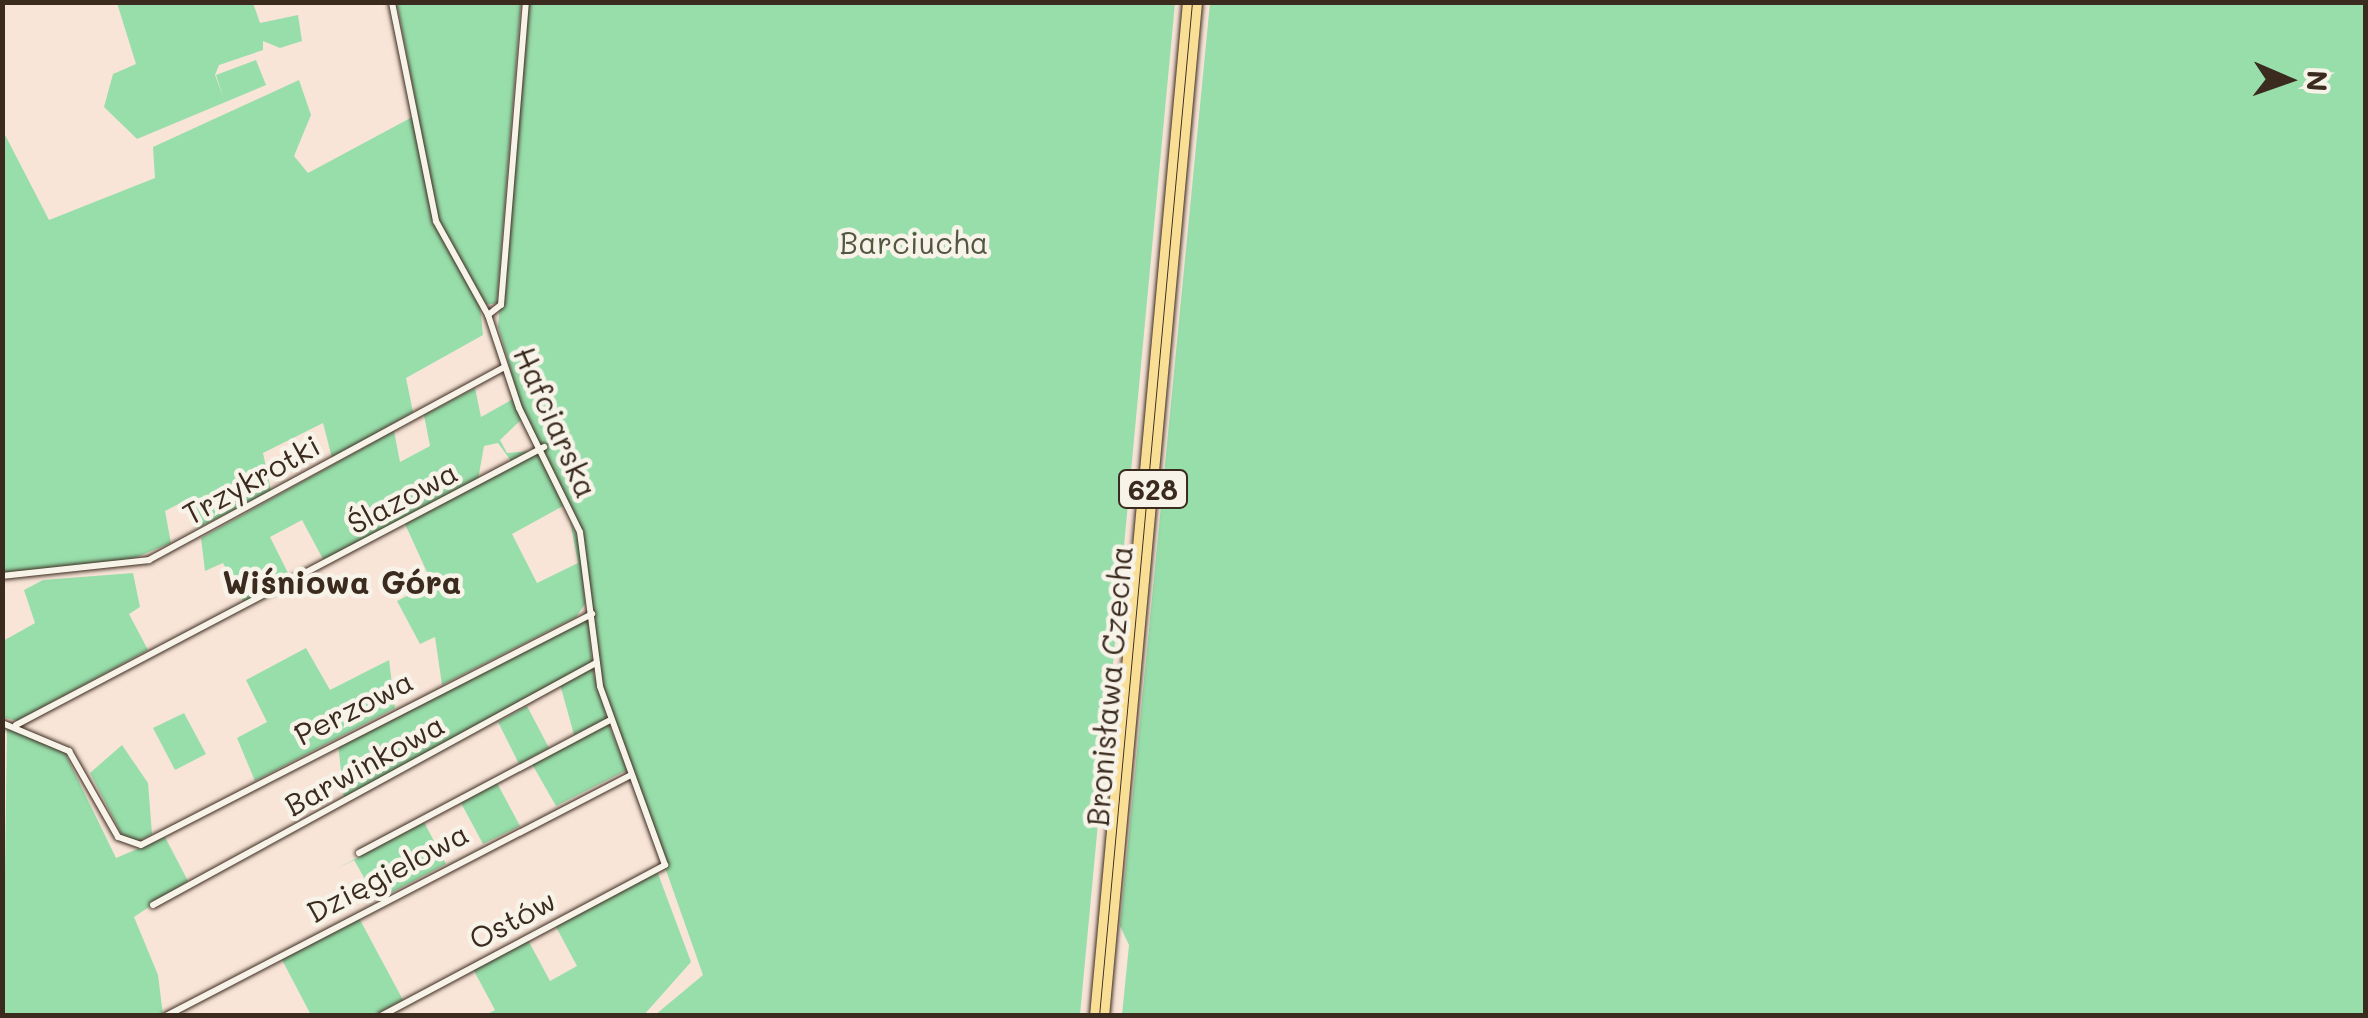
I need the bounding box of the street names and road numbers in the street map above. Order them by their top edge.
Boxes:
street label: Hafciarska [507,341,605,503]
street label: Trzykrotki [176,427,326,531]
street label: Ślazowa [341,453,463,541]
road number: 628 [1118,466,1188,512]
street label: Bronisława Czecha [1079,544,1139,828]
street label: Perzowa [288,662,418,752]
street label: Barwinkowa [278,705,450,823]
street label: Dzięgielowa [300,814,474,930]
street label: Ostów [463,881,561,957]

